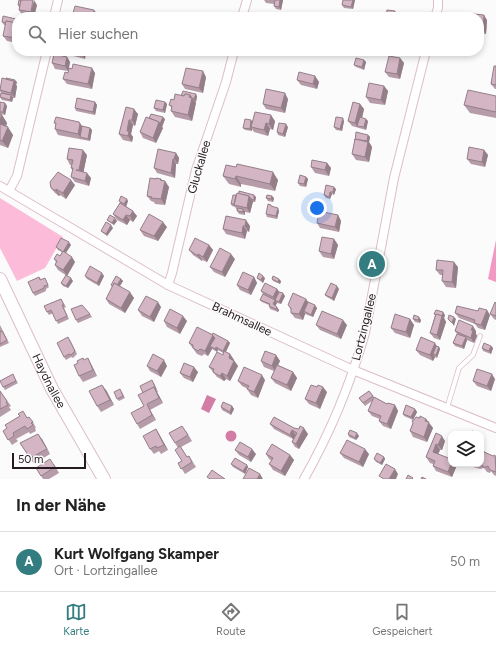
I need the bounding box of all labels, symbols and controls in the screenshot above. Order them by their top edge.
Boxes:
search box [12,12,484,56]
icon: search [26,23,48,45]
text: Hier suchen [58,25,138,43]
street label: Gluckallee [185,138,213,195]
your location [307,198,327,218]
pin: A [359,249,385,279]
street label: Lortzingallee [349,292,379,362]
street label: Brahmsallee [210,299,275,339]
street label: Haydnallee [29,351,69,411]
map controls [448,431,484,467]
button: layers [448,431,484,467]
scale bar [12,451,86,470]
text: 50 m [18,453,43,466]
text: In der Nähe [16,495,106,515]
text: Kurt Wolfgang Skamper [54,545,219,563]
text: A [24,554,34,569]
text: 50 m [450,554,480,569]
text: Ort · Lortzingallee [54,563,158,578]
tab: Karte [63,601,89,638]
tab: Route [216,601,246,638]
tab: Gespeichert [372,601,433,638]

